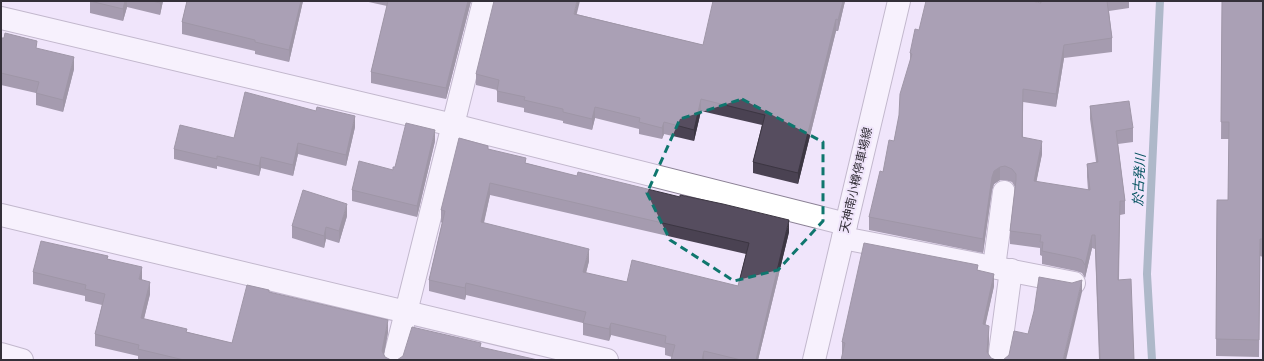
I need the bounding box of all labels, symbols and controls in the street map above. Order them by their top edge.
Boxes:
street label: 天神南小樽停車場線 [837,126,875,234]
water label: 於古発川 [1130,152,1148,206]

